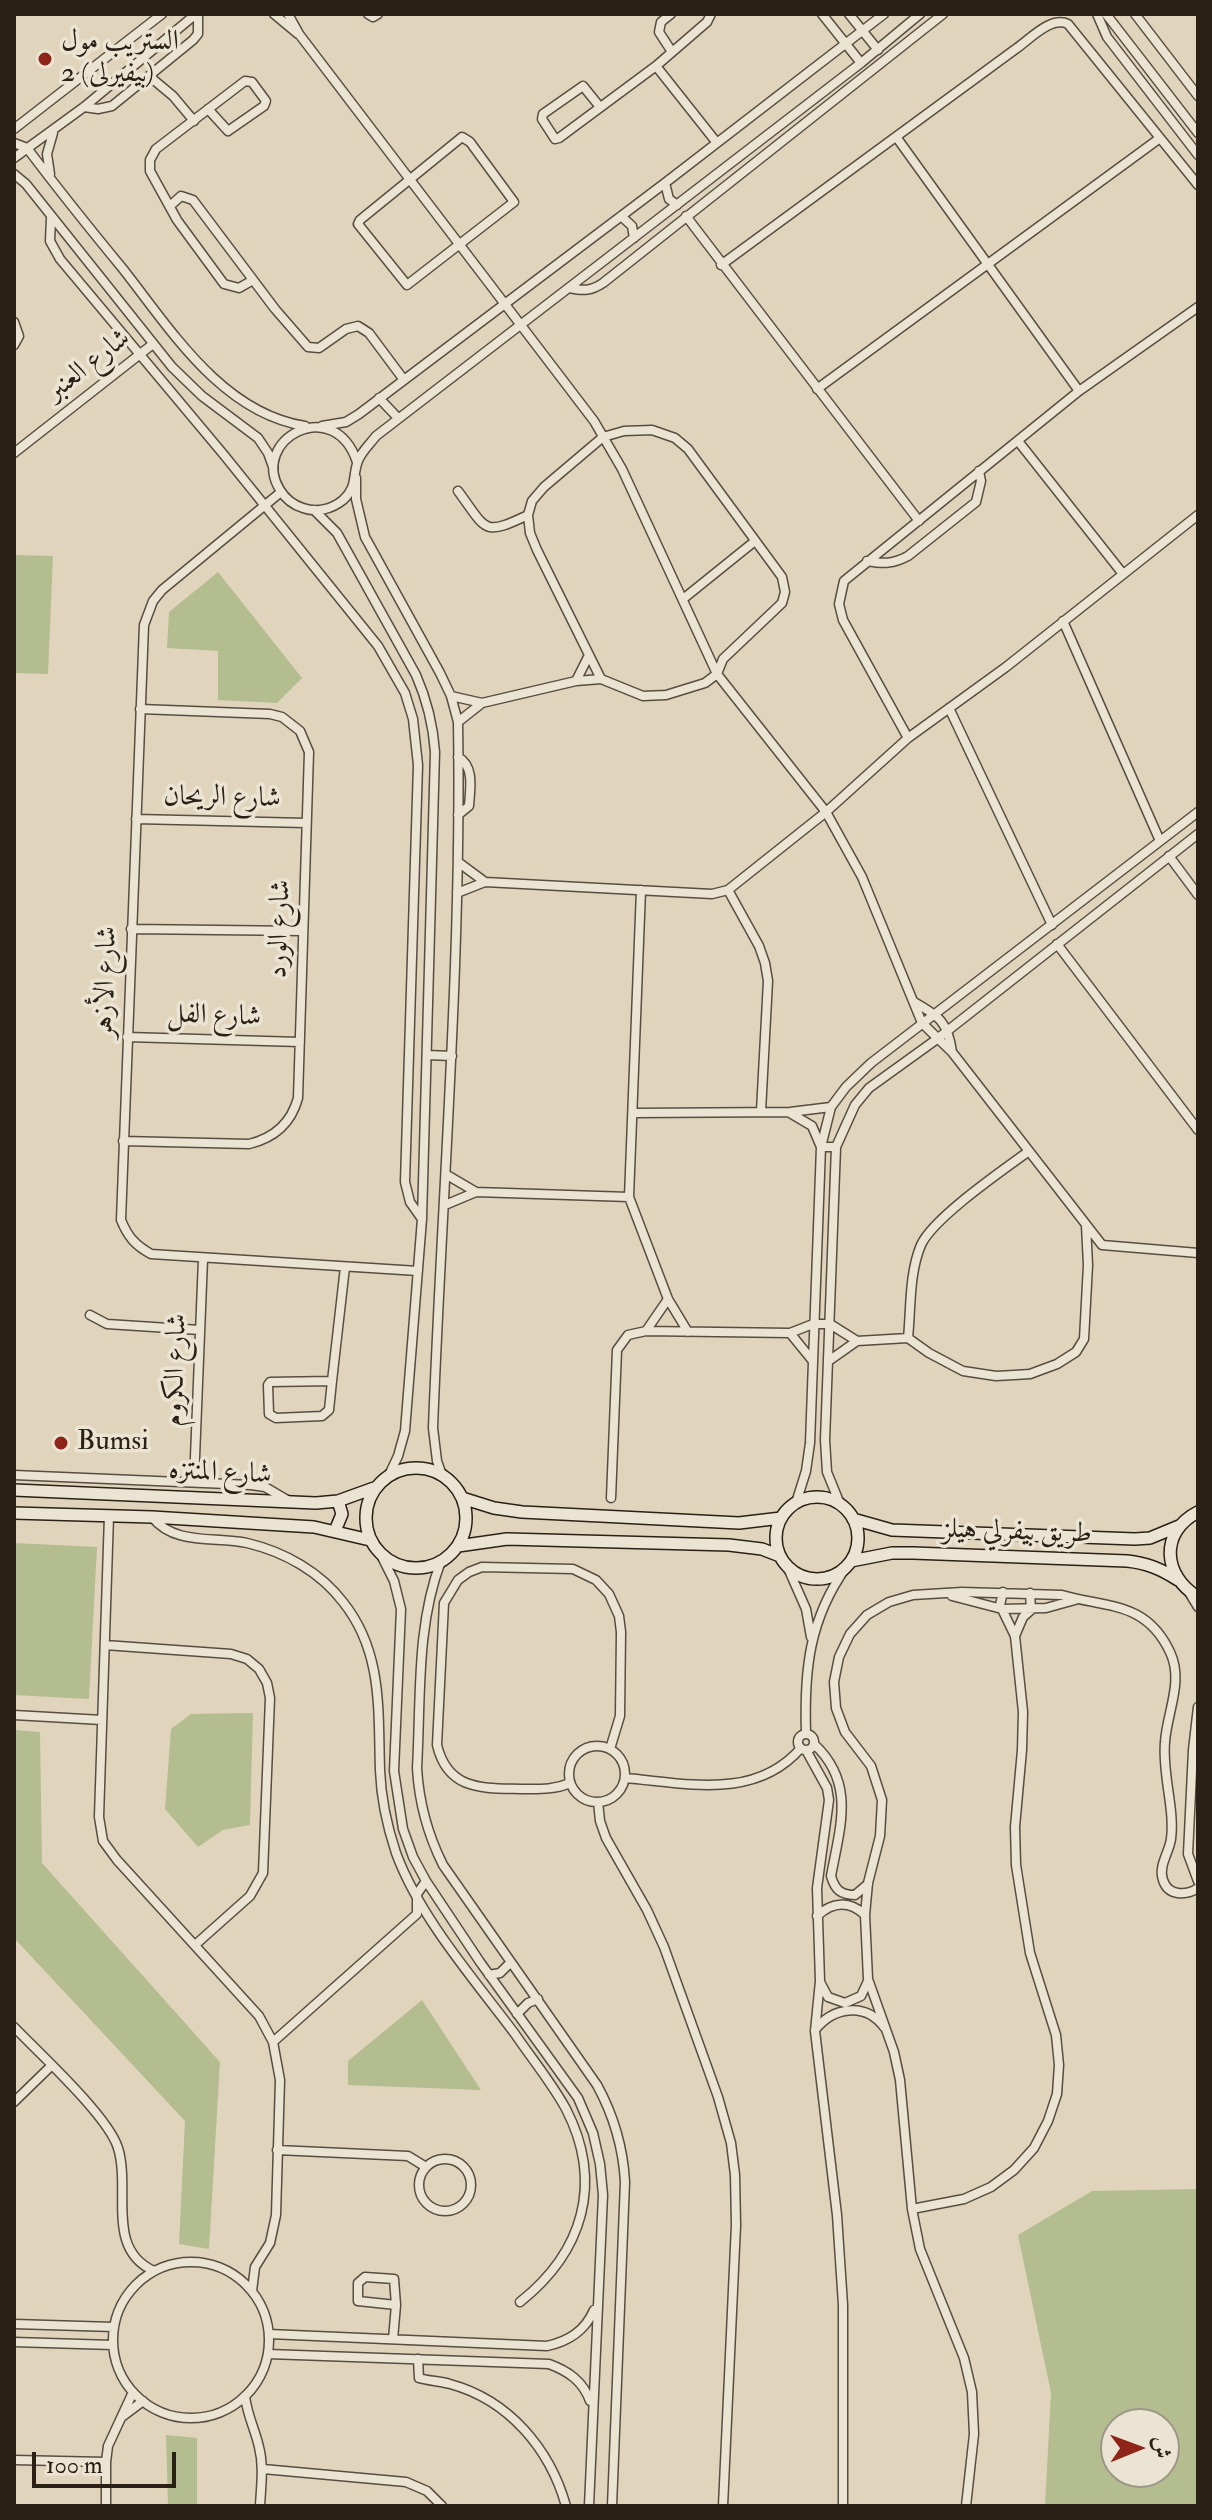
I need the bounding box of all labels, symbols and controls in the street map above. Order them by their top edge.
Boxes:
place label: الستريب مول 2 (بيفيرلى) [61,26,179,92]
marker: الستريب مول 2 (بيفيرلى) [36,50,54,68]
street label: شارع العنبر [40,323,138,409]
street label: شارع الريحان [163,781,281,817]
street label: شارع الورد [262,879,300,979]
street label: شارع الأزهر [88,925,126,1039]
street label: شارع الفل [166,999,262,1035]
street label: شارع الكروم [158,1313,196,1427]
place label: Bumsi [77,1426,149,1460]
marker: Bumsi [52,1434,70,1452]
street label: شارع المنتزه [168,1455,272,1493]
street label: طريق بيفرلي هيلز [942,1514,1092,1552]
north arrow [1100,2408,1180,2488]
scale bar [36,2436,180,2486]
text: ش [1148,2436,1176,2459]
text: 100 m [46,2450,103,2481]

